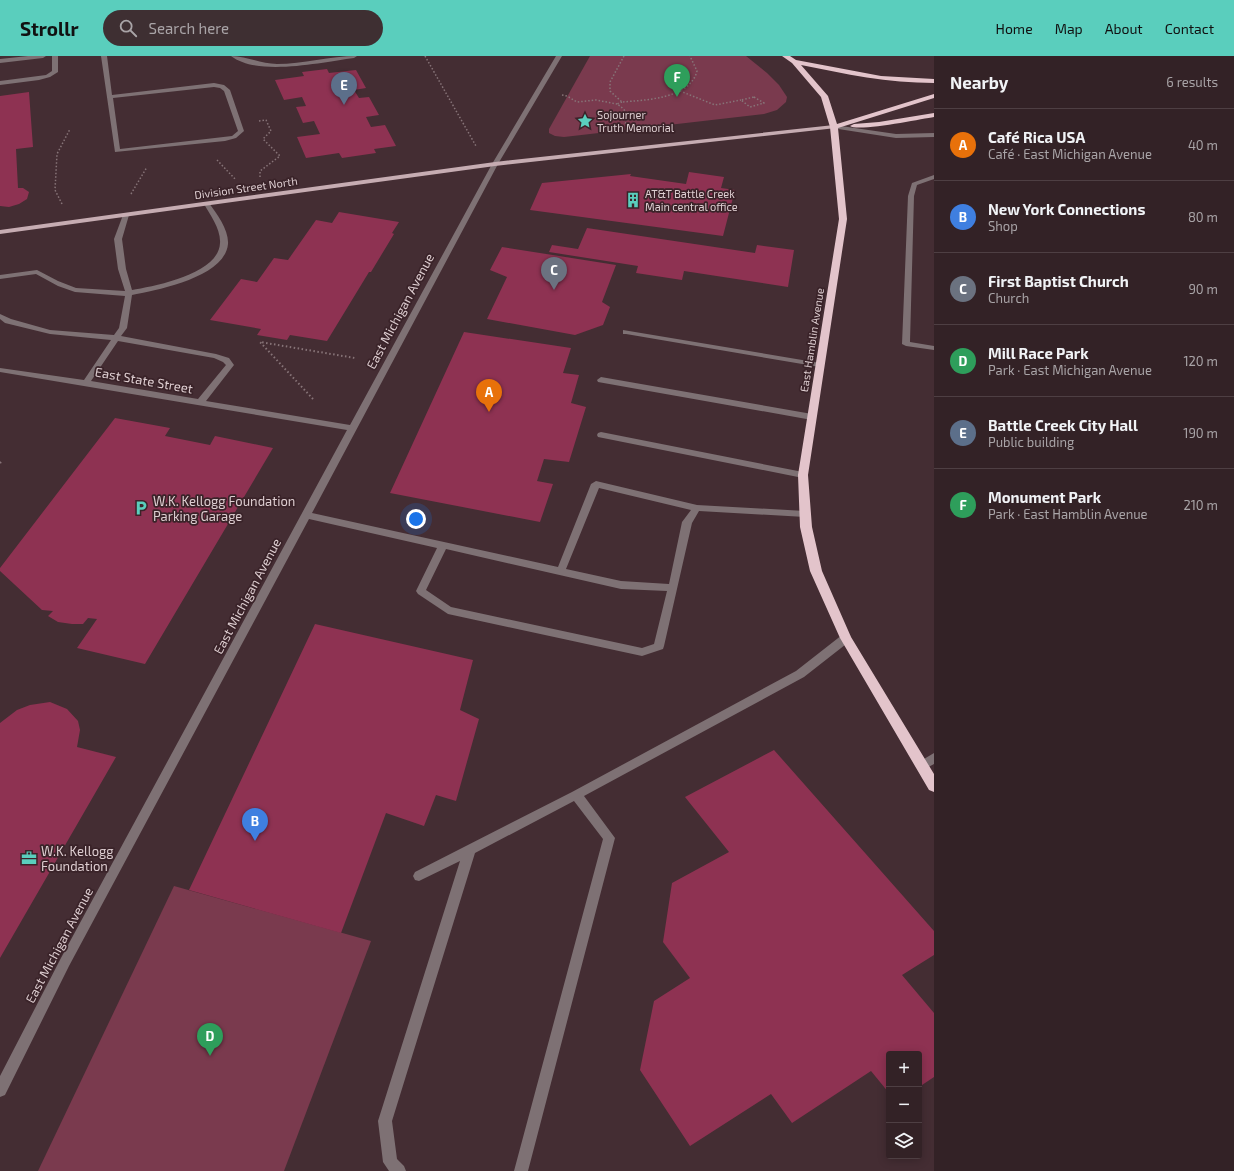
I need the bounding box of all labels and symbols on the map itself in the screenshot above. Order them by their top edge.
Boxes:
pin: F [664,64,690,97]
pin: E [331,72,357,105]
place label: Sojourner Truth Memorial [597,108,675,134]
place icon: Sojourner Truth Memorial [576,112,594,130]
street label: Division Street North [194,174,298,201]
place label: AT&T Battle Creek Main central office [645,187,738,213]
building icon: AT&T Battle Creek Main central office [624,191,642,209]
street label: East Michigan Avenue [363,250,437,372]
pin: C [541,257,567,290]
street label: East Hamblin Avenue [797,287,826,393]
street label: East State Street [94,364,194,396]
pin: A [476,379,502,412]
place label: W.K. Kellogg Foundation Parking Garage [153,493,295,524]
parking icon: W.K. Kellogg Foundation Parking Garage [132,499,150,517]
your location [406,509,426,529]
street label: East Michigan Avenue [210,535,284,657]
pin: B [242,808,268,841]
place label: W.K. Kellogg Foundation [41,843,114,874]
office icon: W.K. Kellogg Foundation [20,849,38,867]
street label: East Michigan Avenue [22,884,96,1006]
pin: D [197,1023,223,1056]

